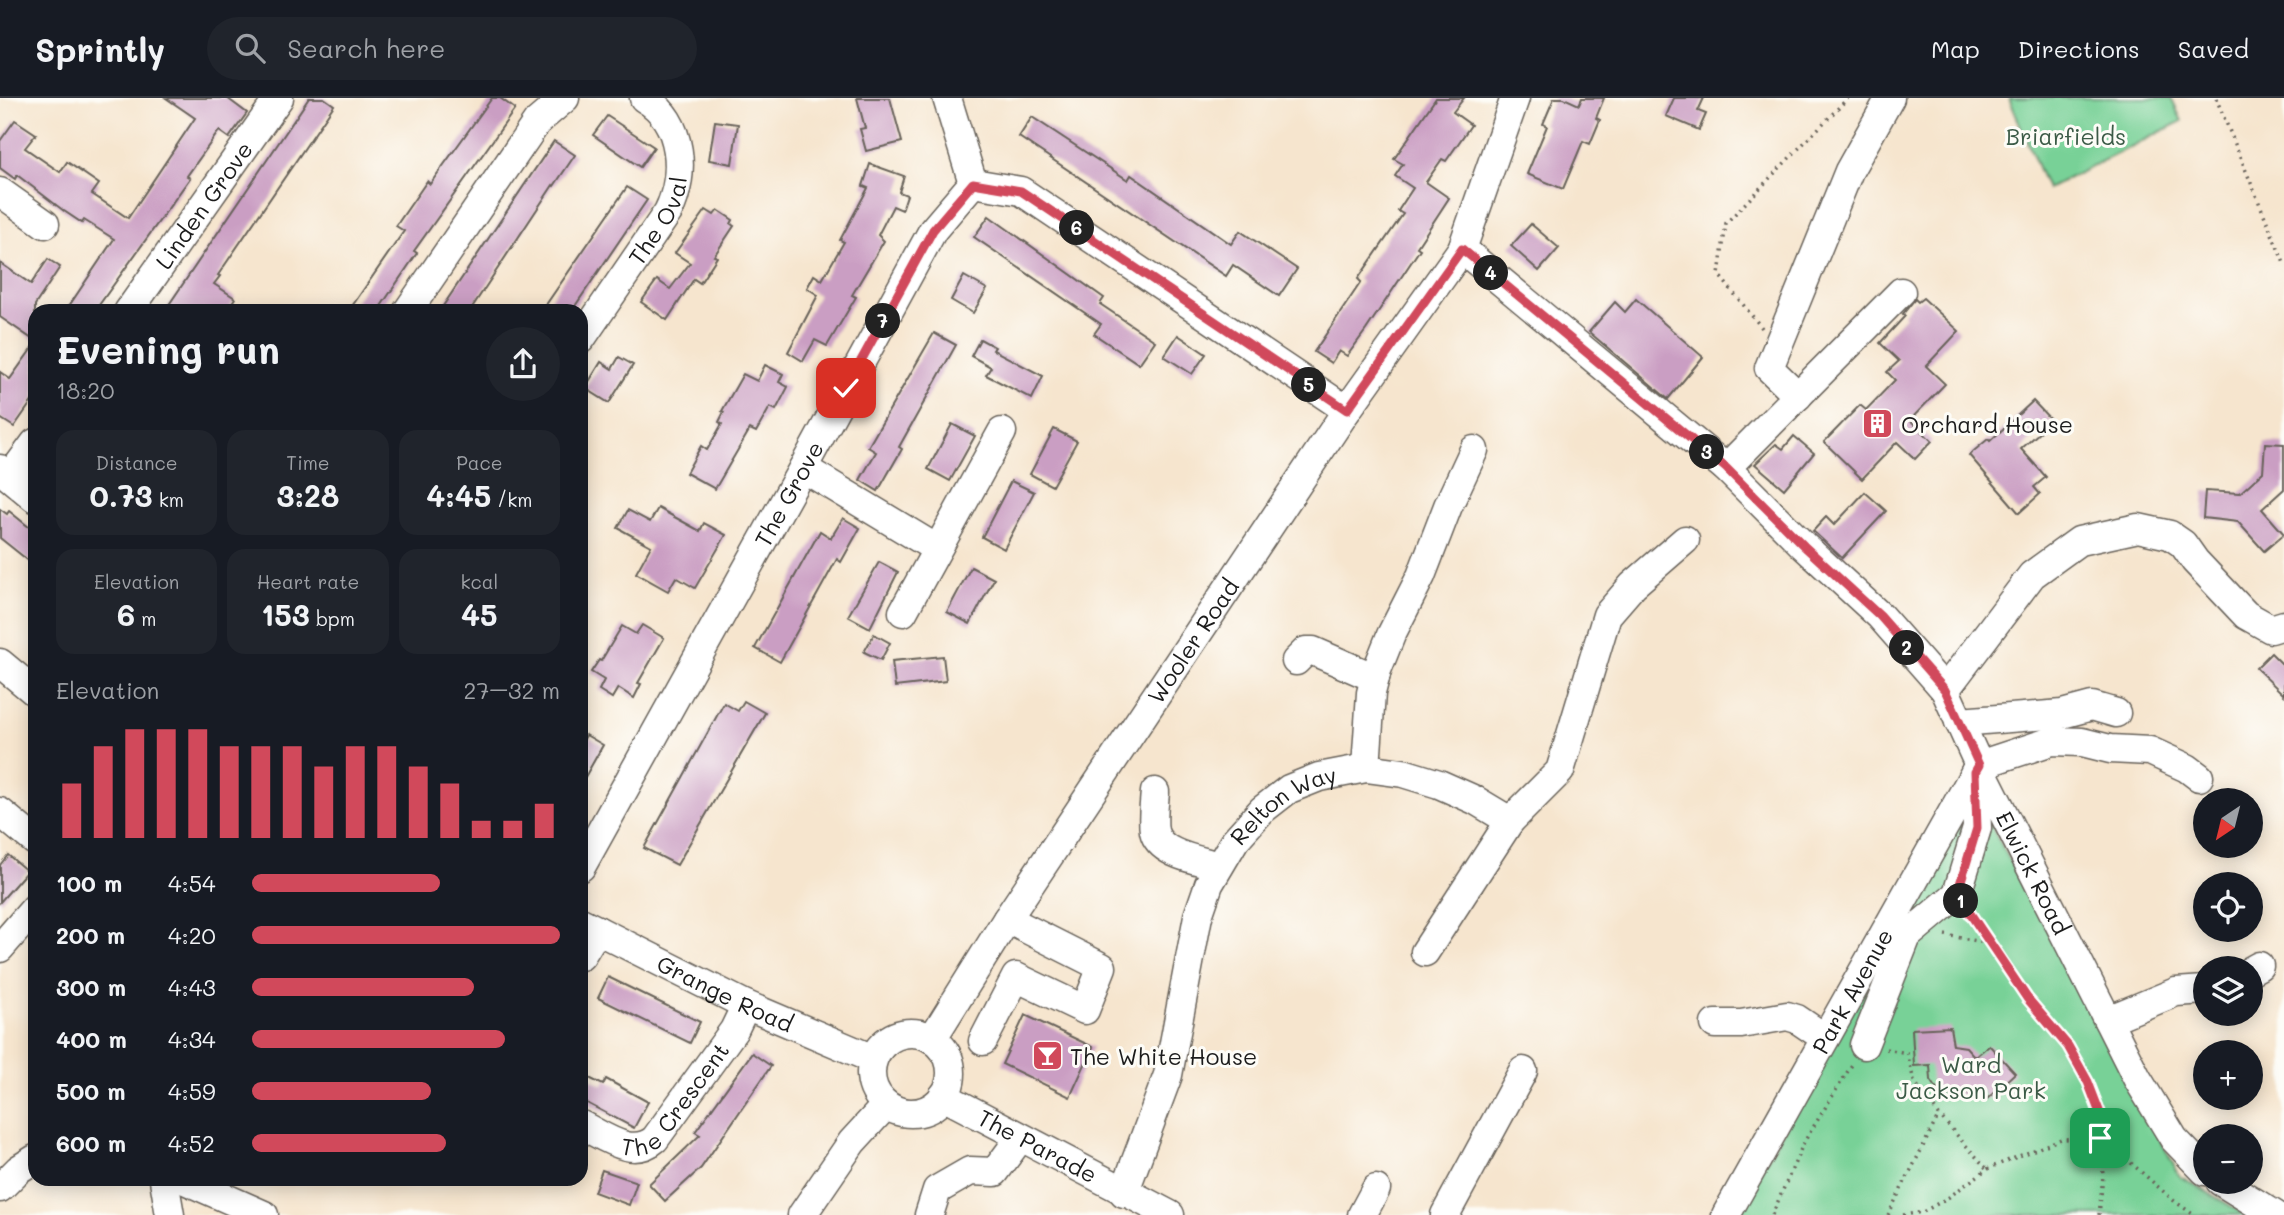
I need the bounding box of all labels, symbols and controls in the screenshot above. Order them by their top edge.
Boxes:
search box [207,17,697,80]
text: Sprintly [35,27,165,70]
icon: search [231,29,269,67]
text: Search here [287,31,445,65]
text: Map [1931,33,1980,64]
text: Directions [2018,33,2140,64]
text: Saved [2178,33,2249,64]
park label: Briarfields [2006,121,2126,151]
street label: Linden Grove [148,135,259,275]
street label: The Oval [621,175,693,271]
pin: 6 [1060,211,1094,246]
text: 6 [1071,215,1082,240]
pin: 4 [1474,256,1508,290]
text: 4 [1484,260,1497,285]
pin: 7 [866,304,900,339]
text: 7 [877,308,888,333]
text: Evening run [56,324,280,374]
button: share [486,327,560,401]
pin [816,358,876,418]
pin: 5 [1292,368,1326,402]
icon: check [827,369,865,407]
text: 5 [1303,372,1314,397]
text: 18:20 [56,375,114,405]
building icon: Orchard House [1861,407,1895,441]
place label: Orchard House [1901,409,2073,439]
pin: 3 [1690,434,1724,470]
street label: The Grove [747,436,830,552]
text: 3 [1701,439,1712,464]
text: Distance [96,450,178,475]
text: Time [286,450,330,475]
text: Pace [456,450,503,475]
text: 0.73 [89,475,153,515]
text: 3:28 [277,475,339,515]
text: 4:45 [426,475,491,515]
text: km [153,487,184,512]
text: /km [491,487,533,512]
text: Elevation [94,569,179,594]
text: Heart rate [257,569,359,594]
text: kcal [460,569,498,594]
street label: Wooler Road [1140,573,1245,709]
text: 6 [117,594,135,634]
text: 153 [261,594,310,634]
text: 45 [461,594,498,634]
text: m [135,606,156,631]
text: bpm [310,606,355,631]
pin: 2 [1890,630,1924,666]
text: 2 [1901,635,1912,660]
text: Elevation [56,675,159,705]
text: 27–32 m [464,675,560,705]
street label: Relton Way [1223,759,1339,851]
north arrow [2193,788,2263,858]
map controls [2193,788,2263,1194]
street label: Elwick Road [1990,806,2077,939]
text: 100 m [56,868,122,898]
text: 4:54 [168,868,216,898]
button: locate [2193,872,2263,942]
pin: 1 [1944,884,1979,918]
text: 1 [1956,888,1965,913]
text: 200 m [56,920,125,950]
text: 4:20 [168,920,216,950]
street label: Park Avenue [1805,923,1899,1059]
street label: Grange Road [652,948,798,1038]
button: layers [2193,956,2263,1026]
text: 300 m [56,972,126,1002]
text: 4:43 [168,972,216,1002]
text: 400 m [56,1024,127,1054]
text: 4:34 [168,1024,216,1054]
street label: The Crescent [619,1036,735,1162]
bar icon: The White House [1030,1039,1064,1073]
button: + [2193,1040,2263,1110]
place label: The White House [1070,1041,1257,1071]
park label: Ward Jackson Park [1896,1049,2046,1105]
text: 500 m [56,1076,126,1106]
text: 4:59 [168,1076,216,1106]
street label: The Parade [973,1102,1103,1189]
pin [2070,1108,2130,1168]
icon: arrive [2081,1119,2119,1157]
button: − [2193,1124,2263,1194]
text: 600 m [56,1128,126,1158]
text: 4:52 [168,1128,215,1158]

